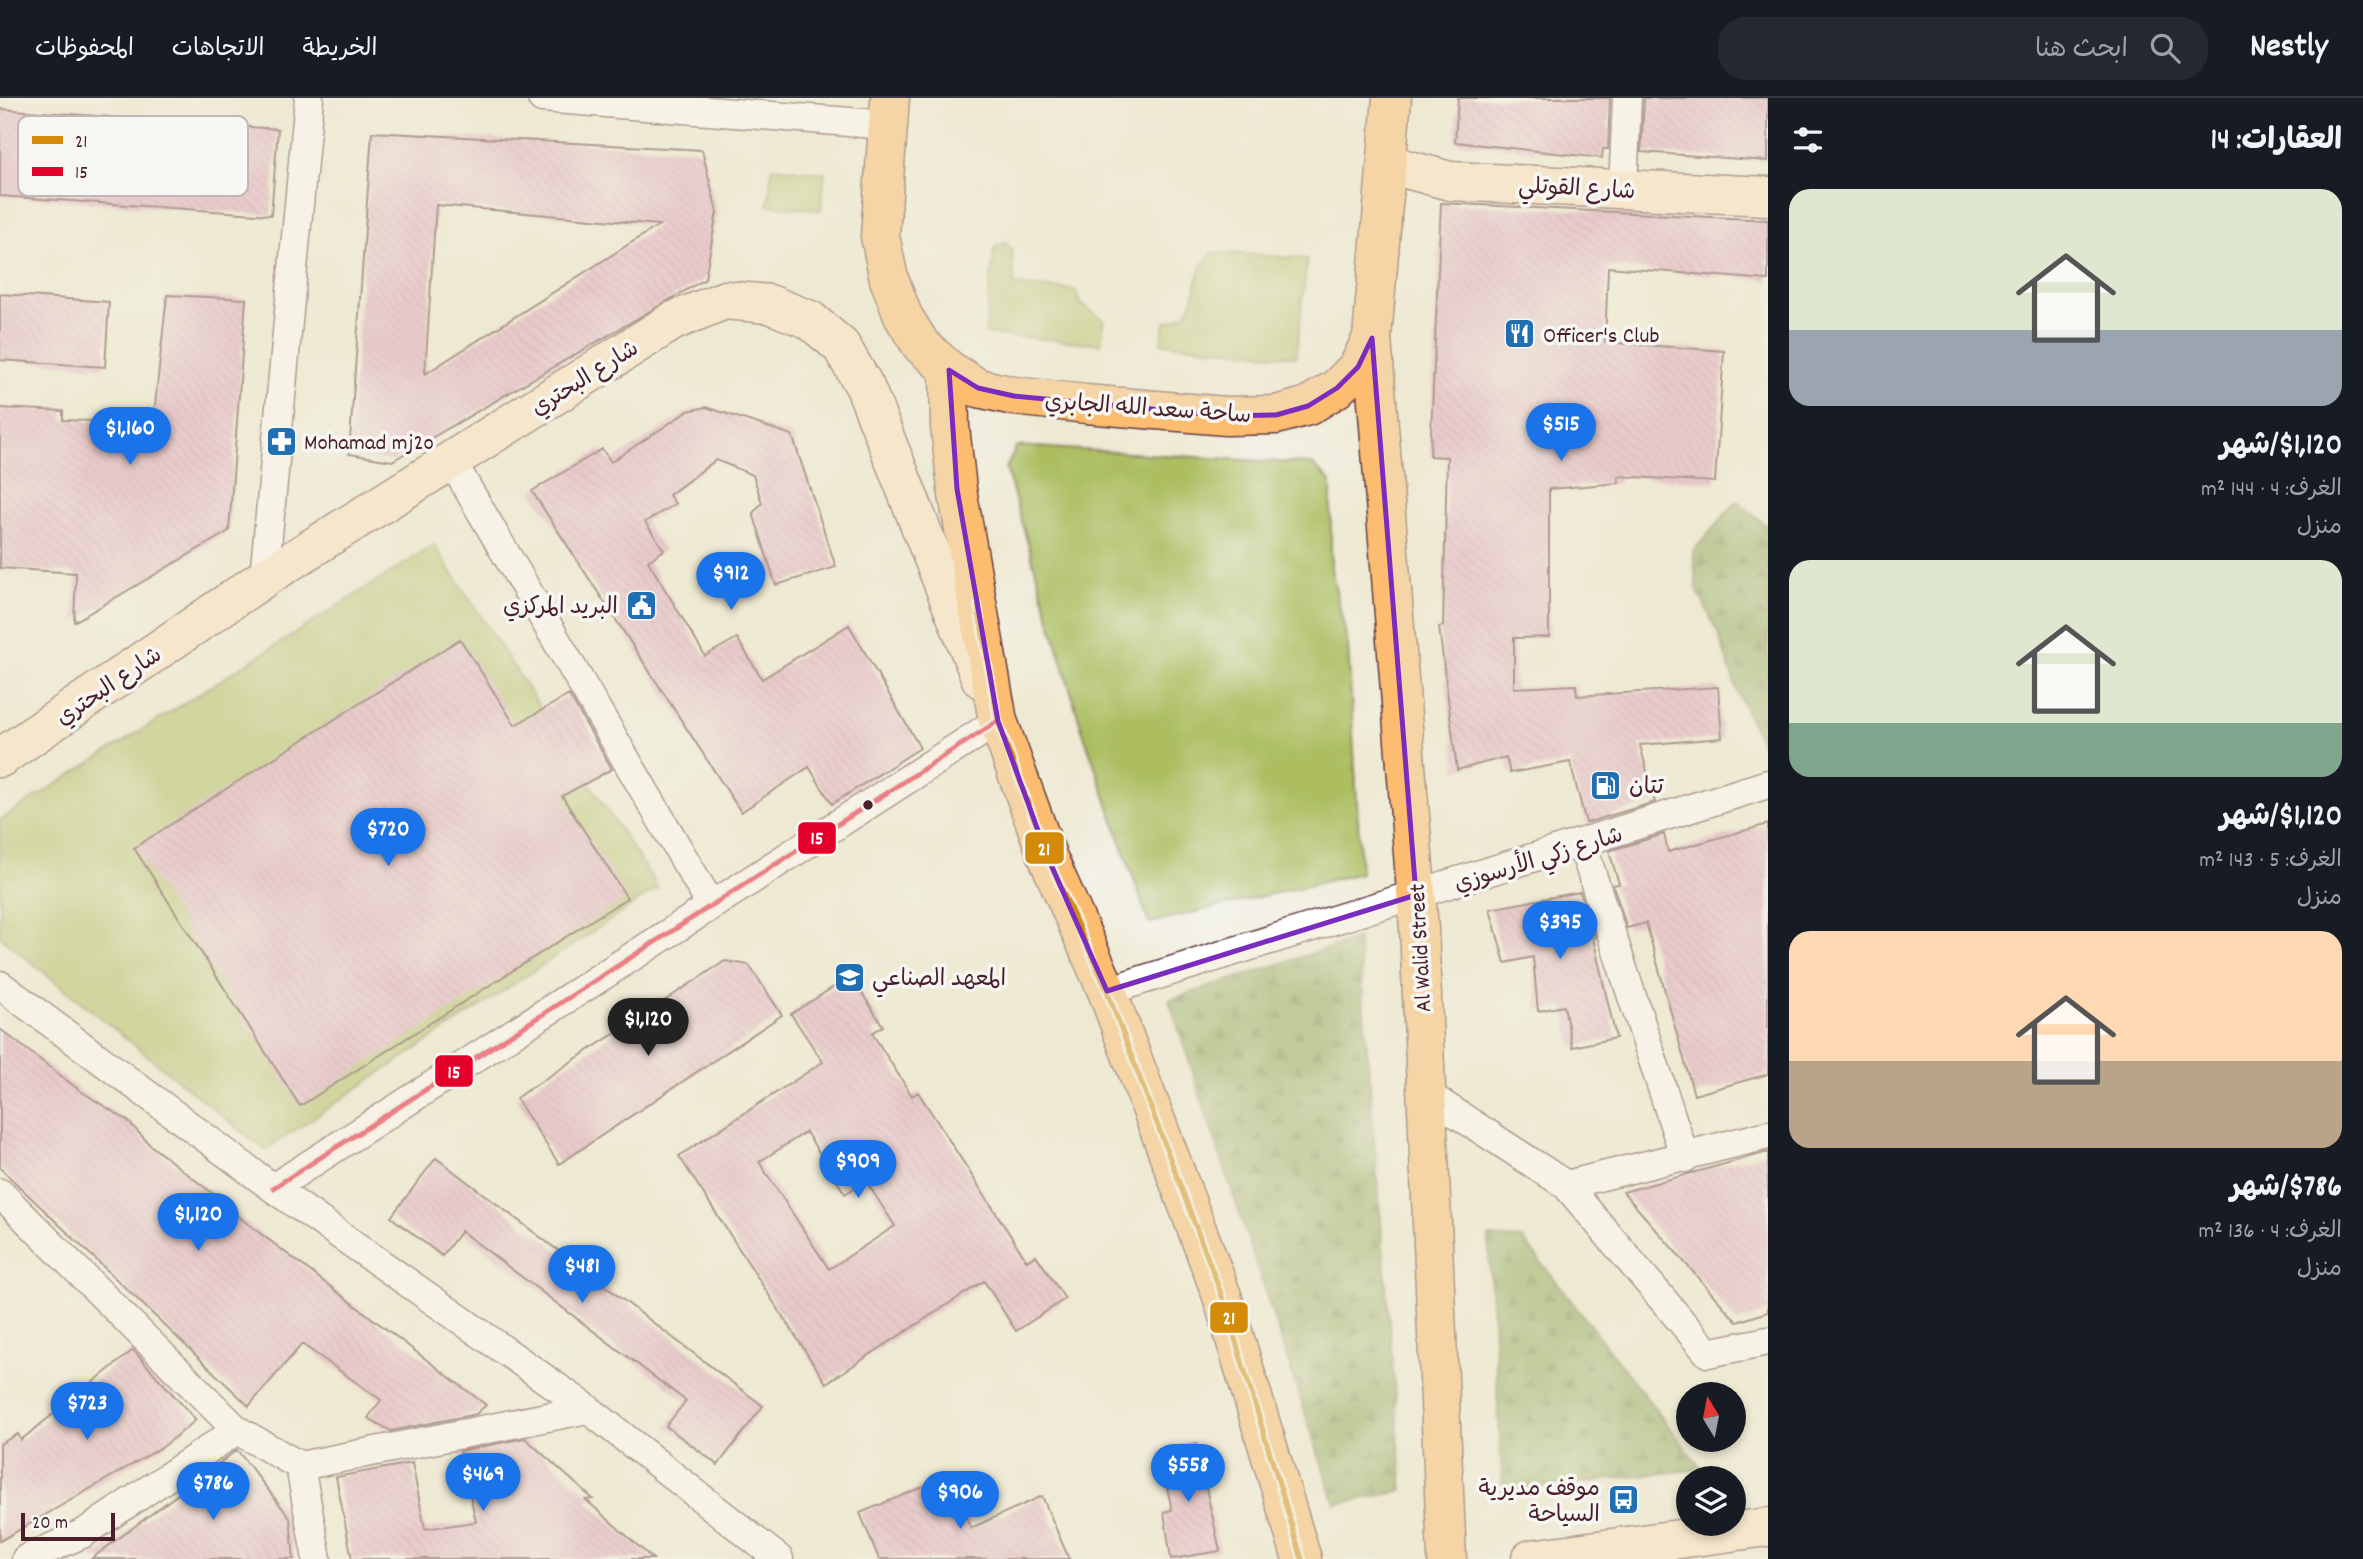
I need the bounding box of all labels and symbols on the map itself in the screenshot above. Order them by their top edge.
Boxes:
legend [18,116,248,196]
text: 21 [75,130,87,157]
text: 15 [75,161,88,188]
street label: شارع القوتلي [1517,171,1636,211]
restaurant icon: Officer's Club [1503,317,1537,351]
place label: Officer's Club [1543,321,1659,354]
street label: شارع البحتري [526,334,646,426]
street label: ساحة سعد الله الجابري [1043,387,1252,434]
pin: $515 [1520,404,1602,463]
pin: $1,160 [73,408,187,467]
pharmacy icon: Mohamad mj2o [264,424,298,458]
place label: Mohamad mj2o [304,428,434,461]
pin: $912 [690,552,772,612]
public building icon: البريد المركزي [624,588,658,622]
place label: البريد المركزي [503,592,618,625]
street label: شارع البحتري [50,640,170,736]
fuel station icon: تتان [1589,768,1623,802]
place label: تتان [1629,772,1664,805]
unlabelled marker [861,798,875,812]
pin: $720 [347,808,429,868]
street label: شارع زكي الأرسوزي [1450,817,1628,904]
line badge: 15 [797,821,837,855]
text: 15 [811,827,824,854]
line badge: 21 [1024,831,1065,865]
text: 21 [1038,838,1050,865]
street label: Al Walid Street [1403,883,1442,1013]
pin: $395 [1519,902,1601,961]
school or university icon: المعهد الصناعي [832,960,866,994]
place label: المعهد الصناعي [872,964,1006,998]
pin: $1,120 [591,998,705,1058]
line badge: 15 [434,1054,474,1088]
text: 15 [448,1061,461,1088]
pin: $909 [817,1140,899,1200]
pin: $1,120 [141,1194,255,1253]
pin: $481 [541,1246,623,1305]
line badge: 21 [1209,1301,1249,1334]
text: 21 [1223,1307,1235,1334]
pin: $723 [46,1382,128,1442]
north arrow [1676,1382,1746,1452]
pin: $558 [1147,1444,1229,1504]
pin: $469 [442,1454,524,1513]
pin: $786 [172,1462,254,1522]
pin: $906 [919,1472,1001,1531]
place label: موقف مديرية السياحة [1479,1474,1600,1533]
bus stop icon: موقف مديرية السياحة [1606,1483,1640,1517]
scale bar [21,1510,116,1542]

